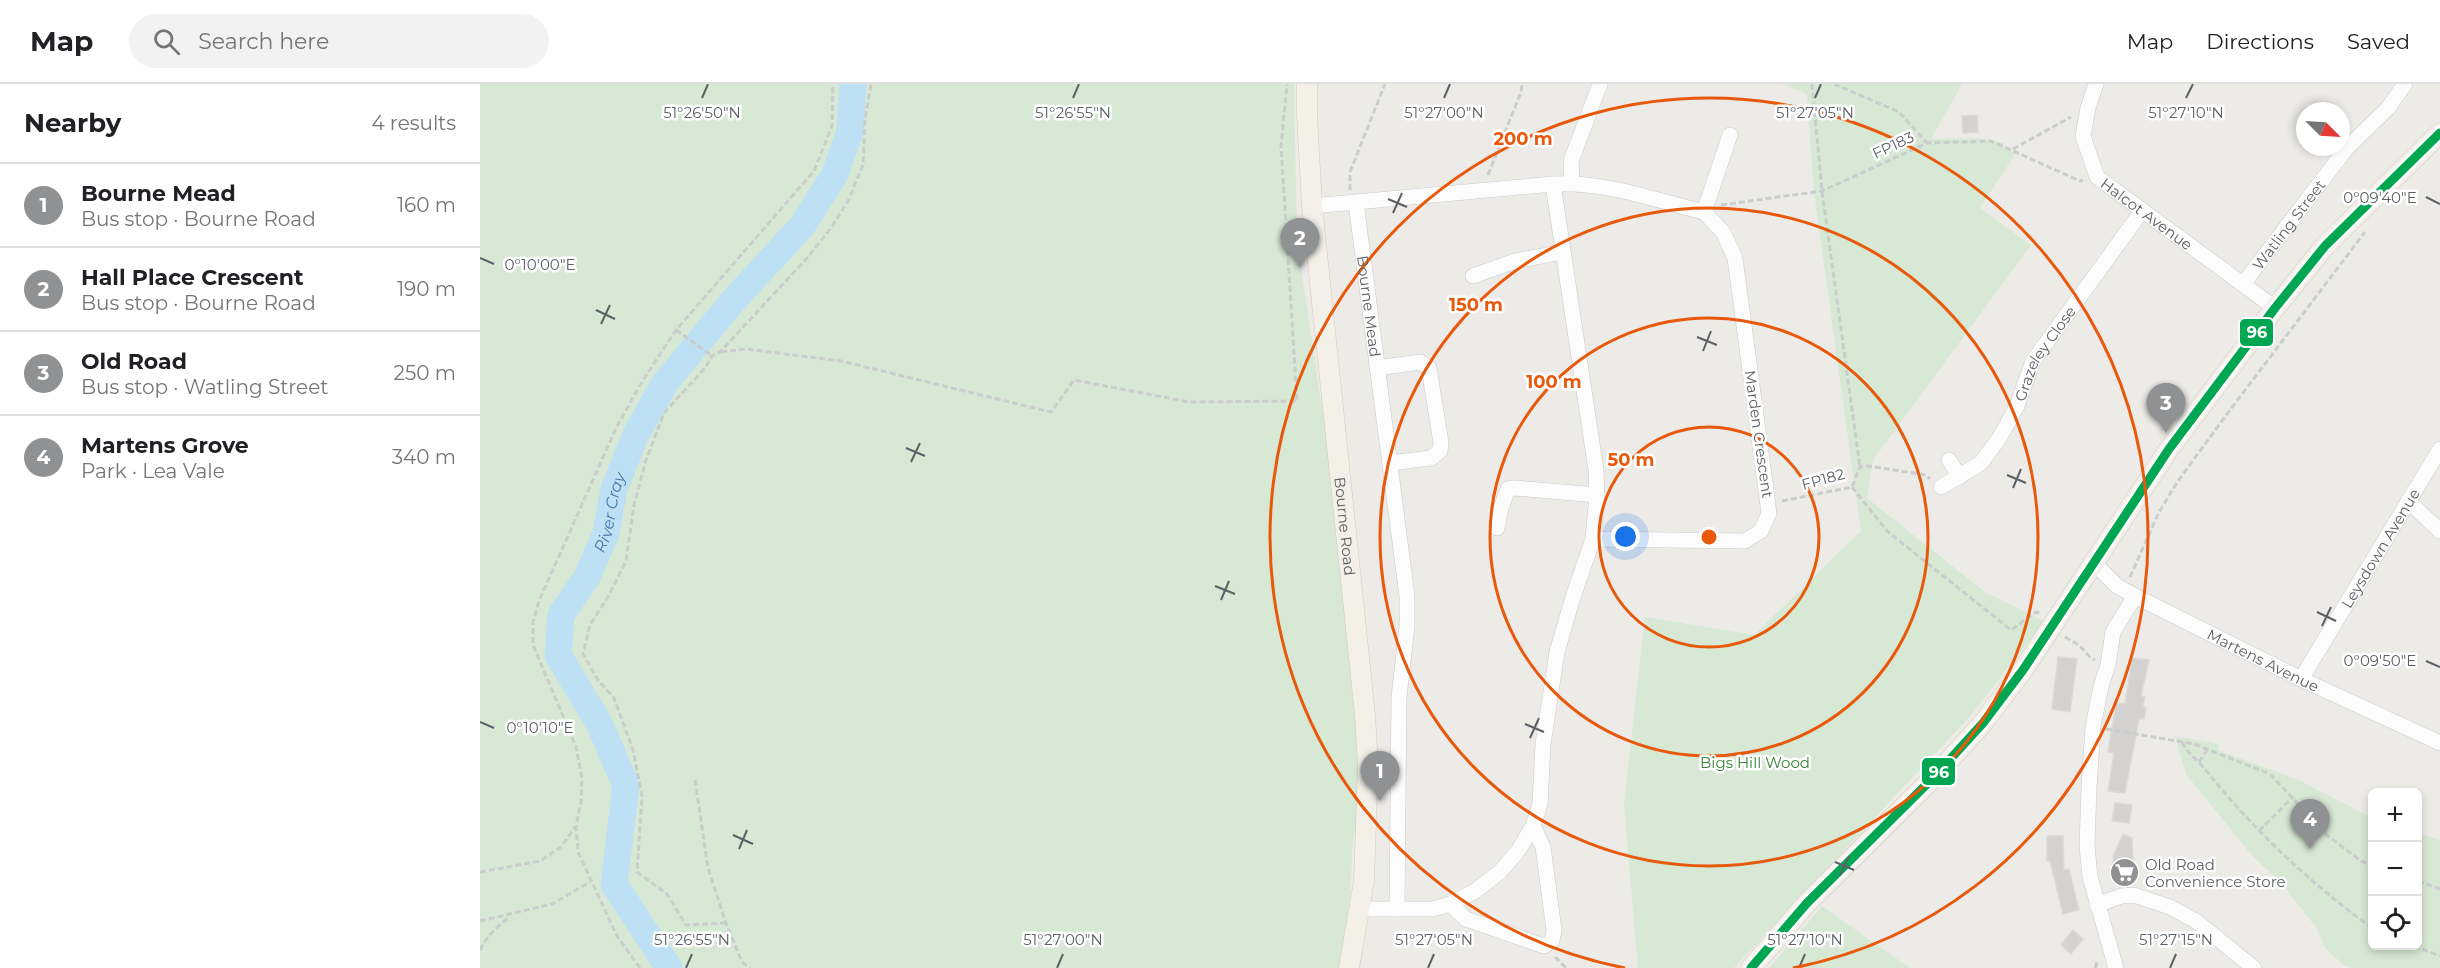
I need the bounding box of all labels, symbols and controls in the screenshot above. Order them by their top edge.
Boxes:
search box [129,14,549,68]
text: Map [30,24,93,58]
icon: search [150,25,183,58]
text: Search here [198,28,329,55]
text: Map [2127,29,2173,54]
text: Directions [2206,29,2314,54]
text: Saved [2347,29,2410,54]
north arrow [2296,102,2350,156]
text: 51°26'50"N [663,103,741,122]
text: 51°26'55"N [1035,103,1111,122]
text: 51°27'00"N [1404,103,1484,122]
text: 51°27'05"N [1776,103,1854,122]
text: 51°27'10"N [2148,103,2224,122]
text: Nearby [24,107,121,139]
text: 4 results [371,111,456,135]
street label: FP183 [1869,127,1917,163]
text: 200 m [1493,128,1553,150]
street label: Halcot Avenue [2097,174,2197,254]
street label: Watling Street [2248,175,2329,273]
text: Bourne Mead [81,180,236,207]
text: 0°09'40"E [2343,188,2417,207]
text: 1 [40,193,47,217]
text: 160 m [397,193,456,217]
text: Bus stop · Bourne Road [81,207,316,231]
pin: 2 [1280,218,1320,268]
street label: Bourne Mead [1353,254,1385,358]
text: 0°10'00"E [504,255,576,274]
text: Hall Place Crescent [81,264,303,291]
text: 2 [38,277,49,301]
text: 190 m [397,277,456,301]
text: Bus stop · Bourne Road [81,291,316,315]
text: 150 m [1449,294,1503,316]
street label: Grazeley Close [2010,302,2080,404]
line badge: 96 [2239,318,2274,347]
text: 96 [2247,323,2267,342]
text: Old Road [81,348,187,375]
text: 3 [38,361,49,385]
text: 250 m [394,361,456,385]
street label: Marden Crescent [1741,369,1777,499]
text: 100 m [1526,371,1582,393]
text: Bus stop · Watling Street [81,375,328,399]
pin: 3 [2146,384,2186,433]
text: Martens Grove [81,432,249,459]
text: 4 [37,445,50,469]
text: 340 m [392,445,456,469]
text: 50 m [1608,449,1654,471]
text: Park · Lea Vale [81,459,225,483]
street label: FP182 [1799,464,1847,494]
water label: River Cray [589,468,630,555]
street label: Bourne Road [1331,476,1360,576]
street label: Leysdown Avenue [2337,485,2424,611]
your location [1611,522,1640,551]
centre of rings [1699,527,1719,547]
street label: Martens Avenue [2204,624,2322,696]
text: 0°09'50"E [2344,651,2416,670]
text: 0°10'10"E [506,718,574,737]
pin: 1 [1360,752,1400,801]
park label: Bigs Hill Wood [1700,753,1810,772]
line badge: 96 [1921,757,1956,786]
text: 96 [1929,763,1949,782]
map controls [2368,788,2422,950]
button: + [2368,788,2422,842]
pin: 4 [2290,800,2330,849]
button: − [2368,842,2422,896]
place label: Old Road Convenience Store [2145,855,2286,891]
supermarket icon: Old Road Convenience Store [2108,857,2140,889]
button: locate [2368,896,2422,950]
text: 51°26'55"N [654,930,730,949]
text: 51°27'00"N [1023,930,1103,949]
text: 51°27'05"N [1395,930,1473,949]
text: 51°27'10"N [1767,930,1843,949]
text: 51°27'15"N [2139,930,2213,949]

